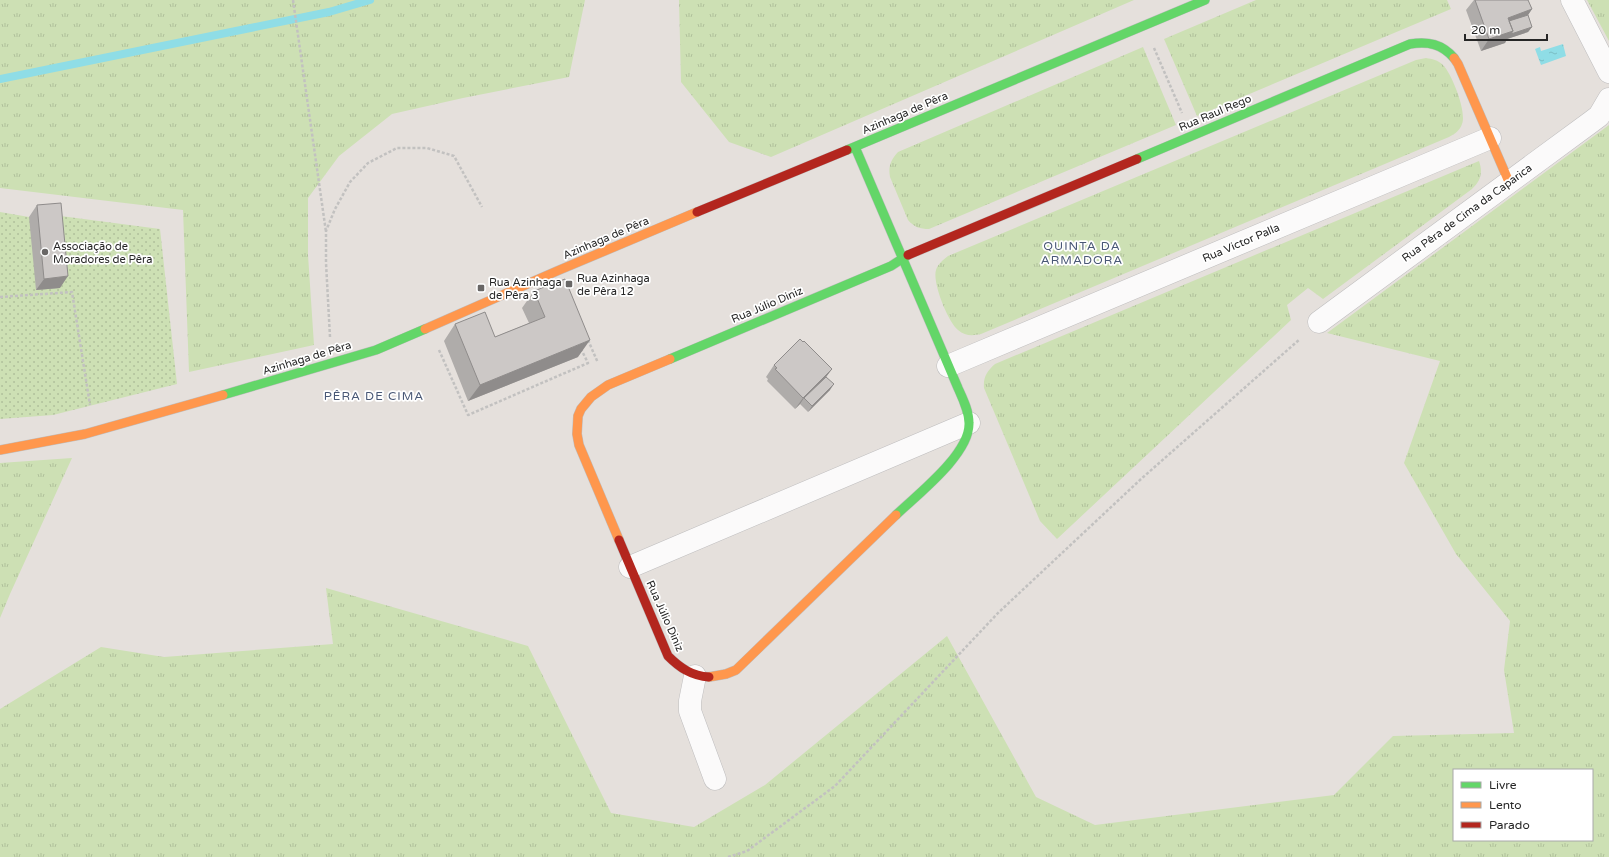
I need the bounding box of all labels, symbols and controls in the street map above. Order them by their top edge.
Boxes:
scale bar [1465,16,1547,42]
text: 20 m [1471,23,1500,37]
street label: Azinhaga de Pêra [860,89,950,137]
street label: Rua Raul Rego [1177,92,1254,134]
street label: Rua Pêra de Cima da Caparica [1399,161,1535,265]
street label: Azinhaga de Pêra [561,214,651,262]
street label: Rua Victor Palla [1200,221,1282,265]
district label: QUINTA DA ARMADORA [1041,239,1123,267]
place label: Associação de Moradores de Pêra [53,240,152,266]
marker: Associação de Moradores de Pêra [40,247,50,257]
place label: Rua Azinhaga de Pêra 12 [577,272,650,298]
place label: Rua Azinhaga de Pêra 3 [489,276,562,302]
marker: Rua Azinhaga de Pêra 12 [564,279,574,289]
marker: Rua Azinhaga de Pêra 3 [476,283,486,293]
street label: Rua Júlio Diniz [729,284,805,326]
street label: Azinhaga de Pêra [261,338,353,378]
district label: PÊRA DE CIMA [324,389,424,403]
street label: Rua Júlio Diniz [644,579,687,654]
legend [1453,769,1593,841]
text: Livre [1489,778,1517,792]
text: Lento [1489,798,1522,812]
text: Parado [1489,818,1530,832]

